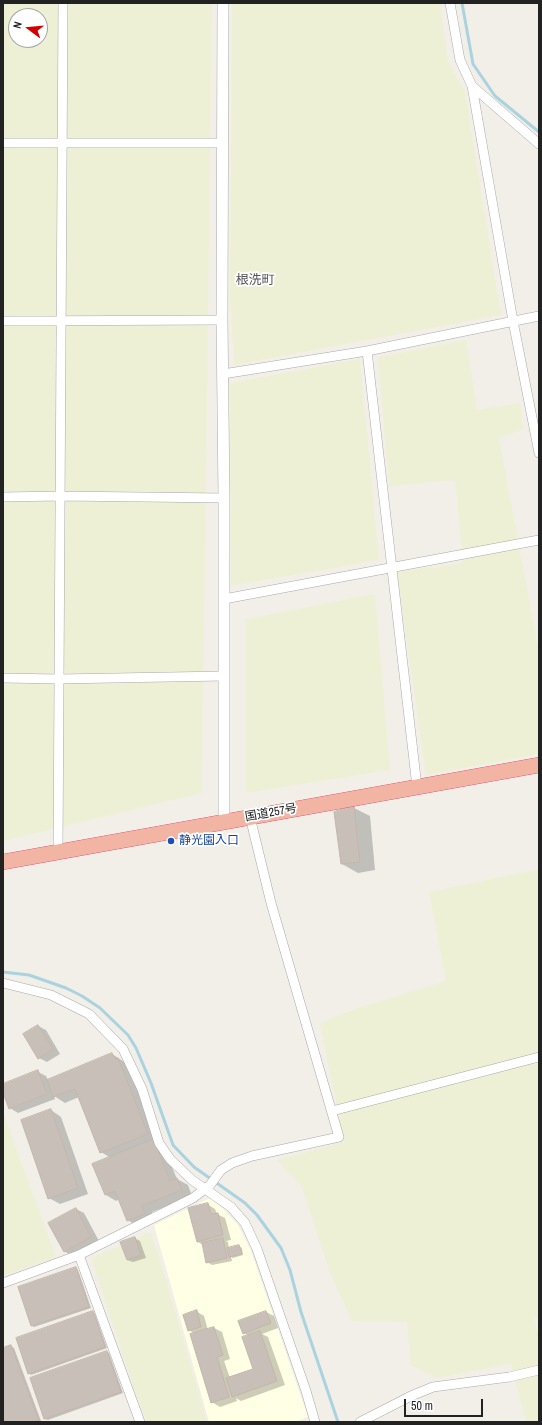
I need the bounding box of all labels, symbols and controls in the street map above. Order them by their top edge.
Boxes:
north arrow [8,8,48,48]
text: N [10,20,25,30]
district label: 根洗町 [236,273,274,289]
street label: 国道257号 [244,801,298,825]
place label: 静光園入口 [179,834,239,848]
marker: 静光園入口 [166,836,176,846]
scale bar [406,1391,485,1417]
text: 50 m [411,1398,433,1414]

